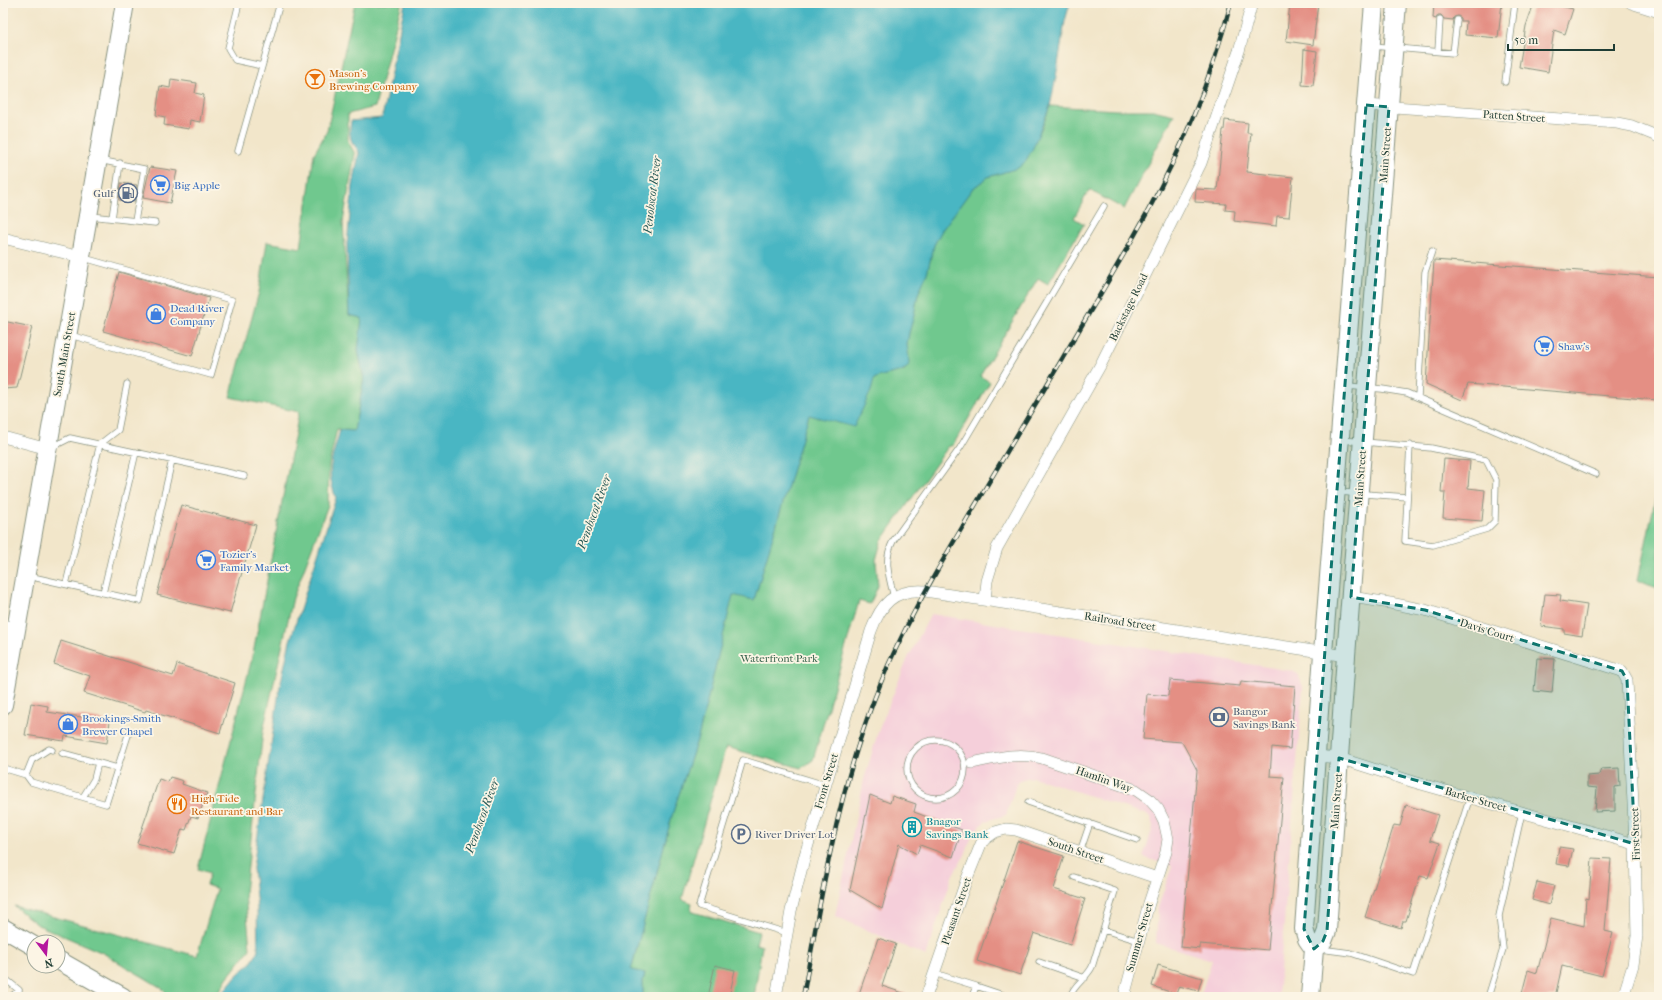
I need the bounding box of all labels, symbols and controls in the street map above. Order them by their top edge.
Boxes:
scale bar [1508,26,1614,52]
text: 50 m [1514,33,1538,47]
place label: Mason's Brewing Company [329,67,418,93]
bar icon: Mason's Brewing Company [304,68,326,90]
street label: Patten Street [1482,108,1546,125]
street label: Main Street [1377,126,1394,184]
water label: Penobscot River [640,154,664,236]
supermarket icon: Big Apple [149,174,171,196]
place label: Big Apple [174,179,221,192]
fuel station icon: Gulf [117,182,139,204]
place label: Gulf [93,187,116,200]
street label: Backstage Road [1106,270,1151,343]
place label: Dead River Company [170,302,224,328]
shop icon: Dead River Company [145,303,167,325]
street label: South Main Street [51,311,78,398]
supermarket icon: Shaw's [1533,335,1555,357]
place label: Shaw's [1558,340,1589,353]
street label: Main Street [1352,449,1369,507]
water label: Penobscot River [574,471,614,552]
place label: Tozier's Family Market [220,548,289,574]
supermarket icon: Tozier's Family Market [195,549,217,571]
street label: Railroad Street [1083,609,1157,634]
street label: Davis Court [1458,616,1516,645]
park label: Waterfront Park [739,652,818,665]
place label: Bangor Savings Bank [1233,705,1296,731]
bank icon: Bangor Savings Bank [1208,706,1230,728]
place label: Brookings-Smith Brewer Chapel [82,712,162,738]
shop icon: Brookings-Smith Brewer Chapel [57,713,79,735]
street label: Front Street [812,752,841,811]
street label: Hamlin Way [1074,764,1135,796]
street label: Main Street [1328,772,1345,830]
water label: Penobscot River [462,775,502,856]
street label: Barker Street [1443,784,1508,815]
place label: High Tide Restaurant and Bar [191,792,283,818]
restaurant icon: High Tide Restaurant and Bar [166,793,188,815]
street label: First Street [1628,807,1643,861]
place label: Bnagor Savings Bank [926,815,989,841]
building icon: Bnagor Savings Bank [901,816,923,838]
parking icon: River Driver Lot [730,823,752,845]
place label: River Driver Lot [755,828,834,841]
street label: South Street [1046,835,1106,866]
street label: Pleasant Street [939,875,974,947]
street label: Summer Street [1123,901,1156,973]
north arrow [26,934,66,974]
text: N [42,956,54,971]

